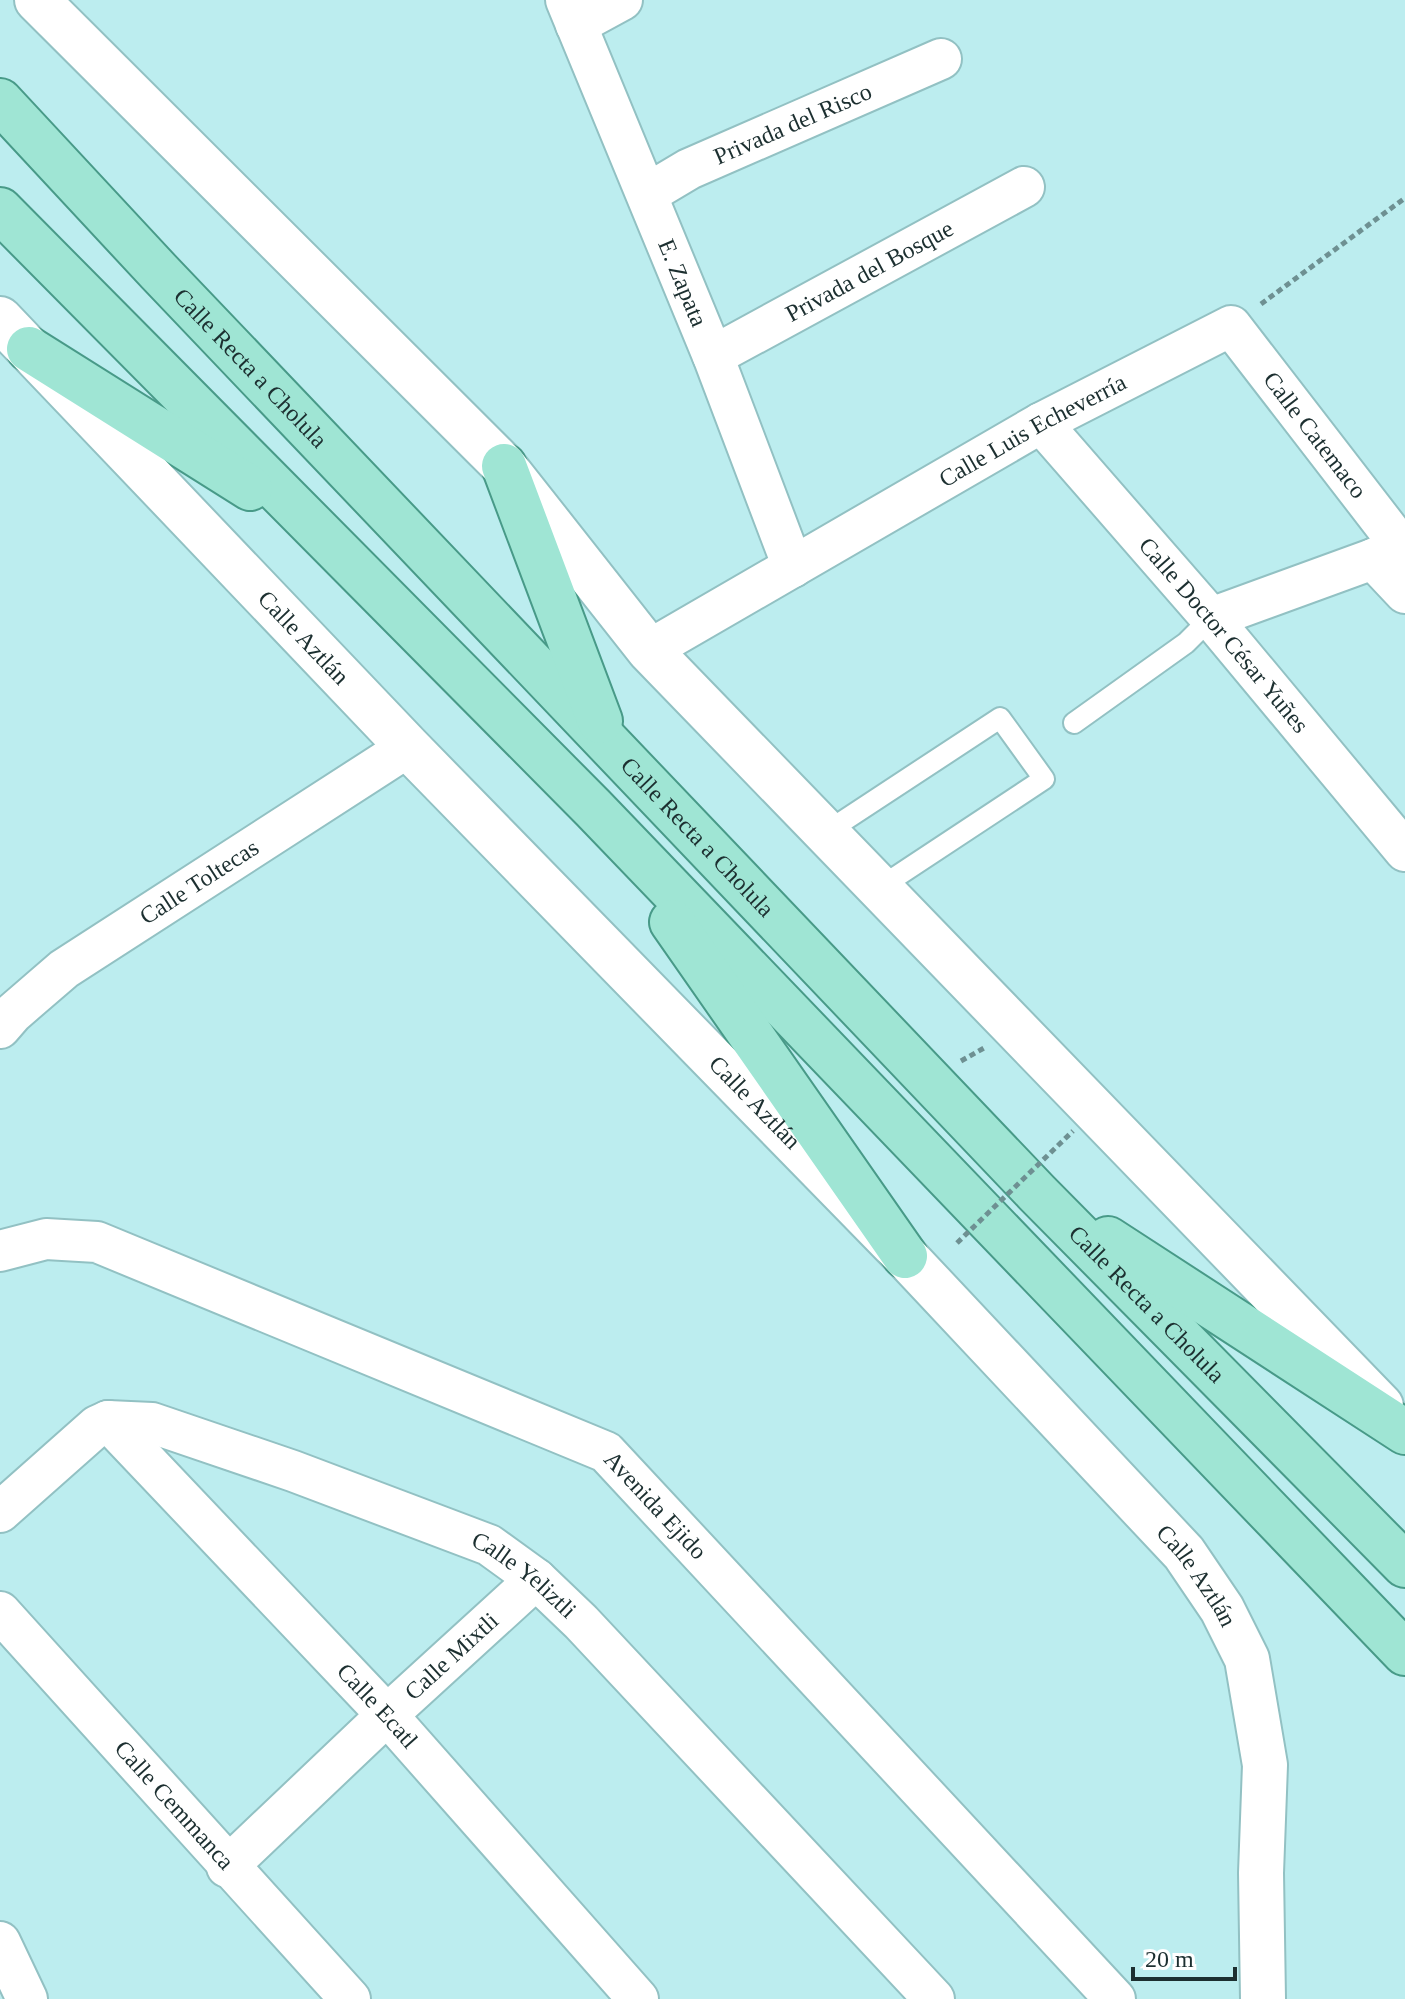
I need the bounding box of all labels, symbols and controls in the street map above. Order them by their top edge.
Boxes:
street label: Privada del Risco [710,78,875,170]
street label: Privada del Bosque [781,215,958,327]
street label: E. Zapata [653,235,712,331]
street label: Calle Recta a Cholula [169,283,333,453]
street label: Calle Catemaco [1258,367,1372,503]
street label: Calle Luis Echeverría [934,369,1131,492]
street label: Calle Doctor César Yuñes [1134,532,1314,738]
street label: Calle Aztlán [253,585,354,690]
street label: Calle Recta a Cholula [616,752,780,922]
street label: Calle Toltecas [135,834,263,930]
street label: Calle Aztlán [704,1051,806,1154]
street label: Calle Recta a Cholula [1064,1220,1230,1388]
street label: Avenida Ejido [599,1446,712,1564]
street label: Calle Aztlán [1151,1519,1242,1631]
street label: Calle Yeliztli [469,1527,582,1623]
street label: Calle Mixtli [400,1607,504,1705]
street label: Calle Ecatl [332,1658,423,1754]
street label: Calle Cemmanca [110,1735,239,1875]
scale bar [1133,1931,1235,1981]
text: 20 m [1145,1946,1194,1972]

